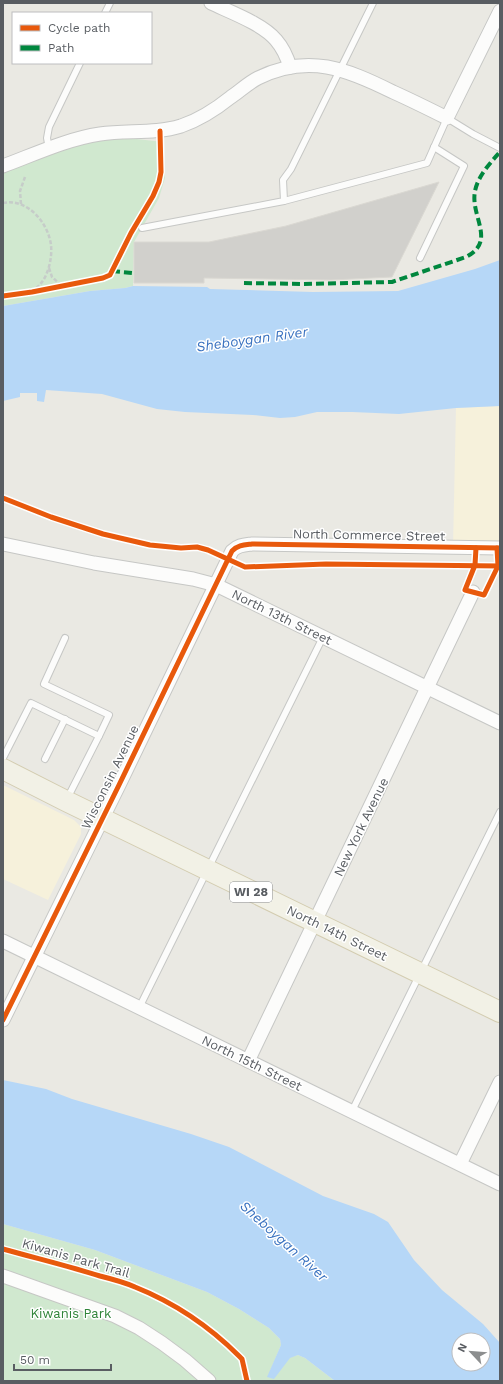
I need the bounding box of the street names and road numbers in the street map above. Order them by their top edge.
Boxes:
street label: North Commerce Street [293,526,446,544]
street label: North 13th Street [229,586,335,648]
street label: Wisconsin Avenue [78,722,142,832]
street label: New York Avenue [331,775,391,879]
road number: WI 28 [230,882,272,902]
street label: North 14th Street [284,902,390,964]
street label: North 15th Street [199,1032,305,1094]
street label: Kiwanis Park Trail [20,1235,132,1281]

